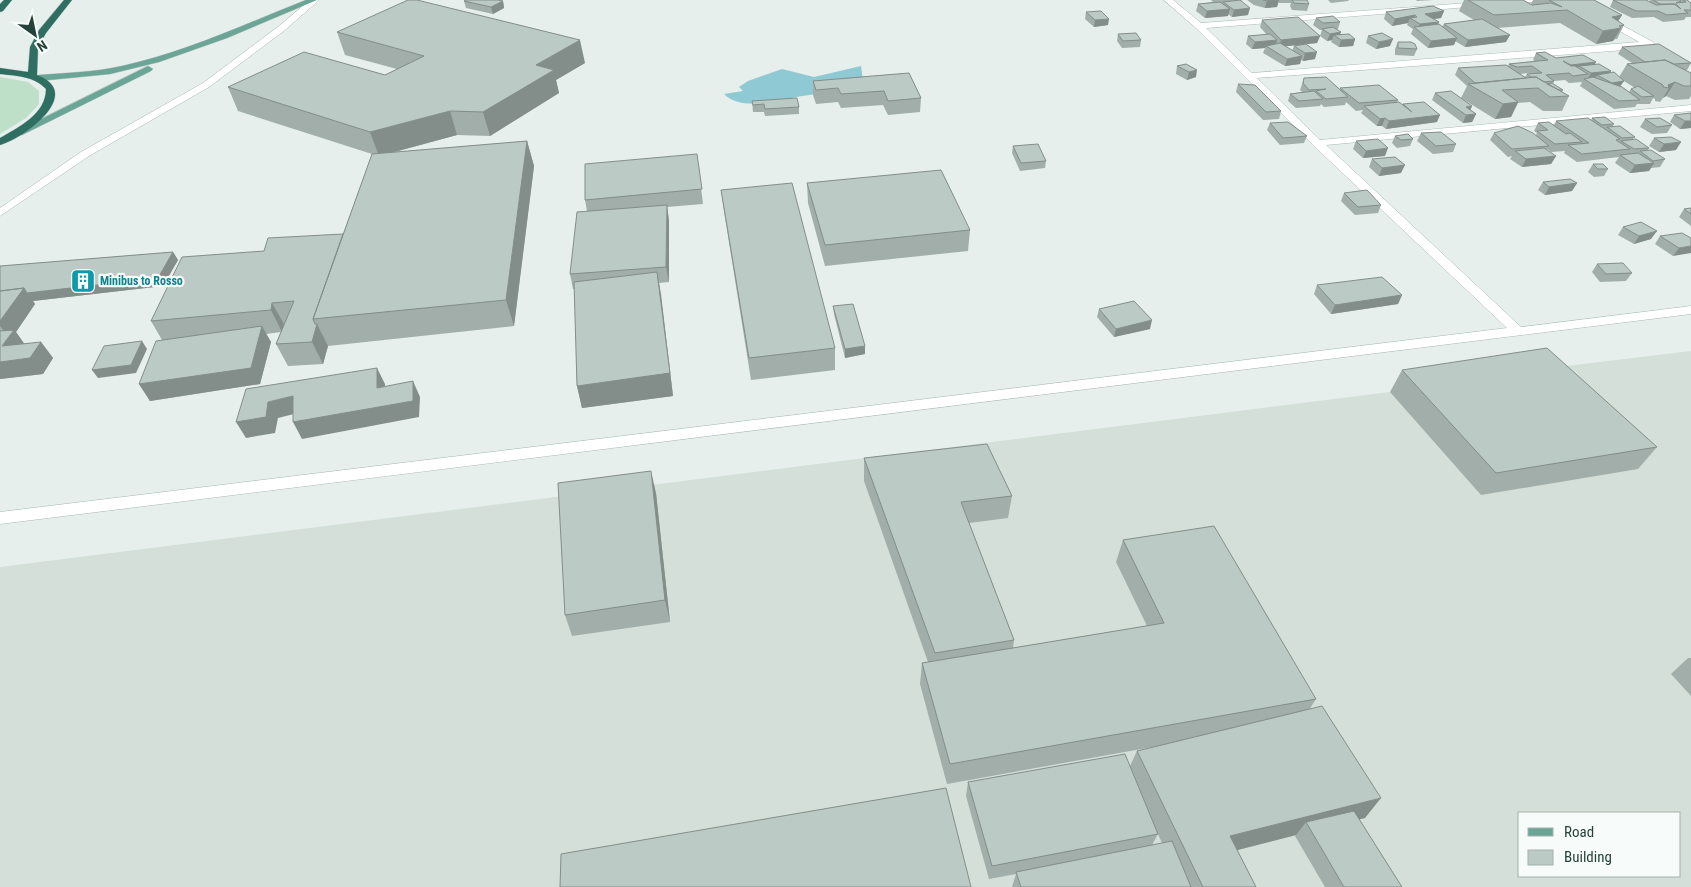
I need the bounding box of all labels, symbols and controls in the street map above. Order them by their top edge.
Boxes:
north arrow [10,10,60,60]
text: N [34,37,50,55]
building icon: Minibus to Rosso [70,268,96,294]
place label: Minibus to Rosso [100,274,183,288]
legend [1518,812,1681,877]
text: Road [1564,823,1594,841]
text: Building [1564,848,1612,866]

